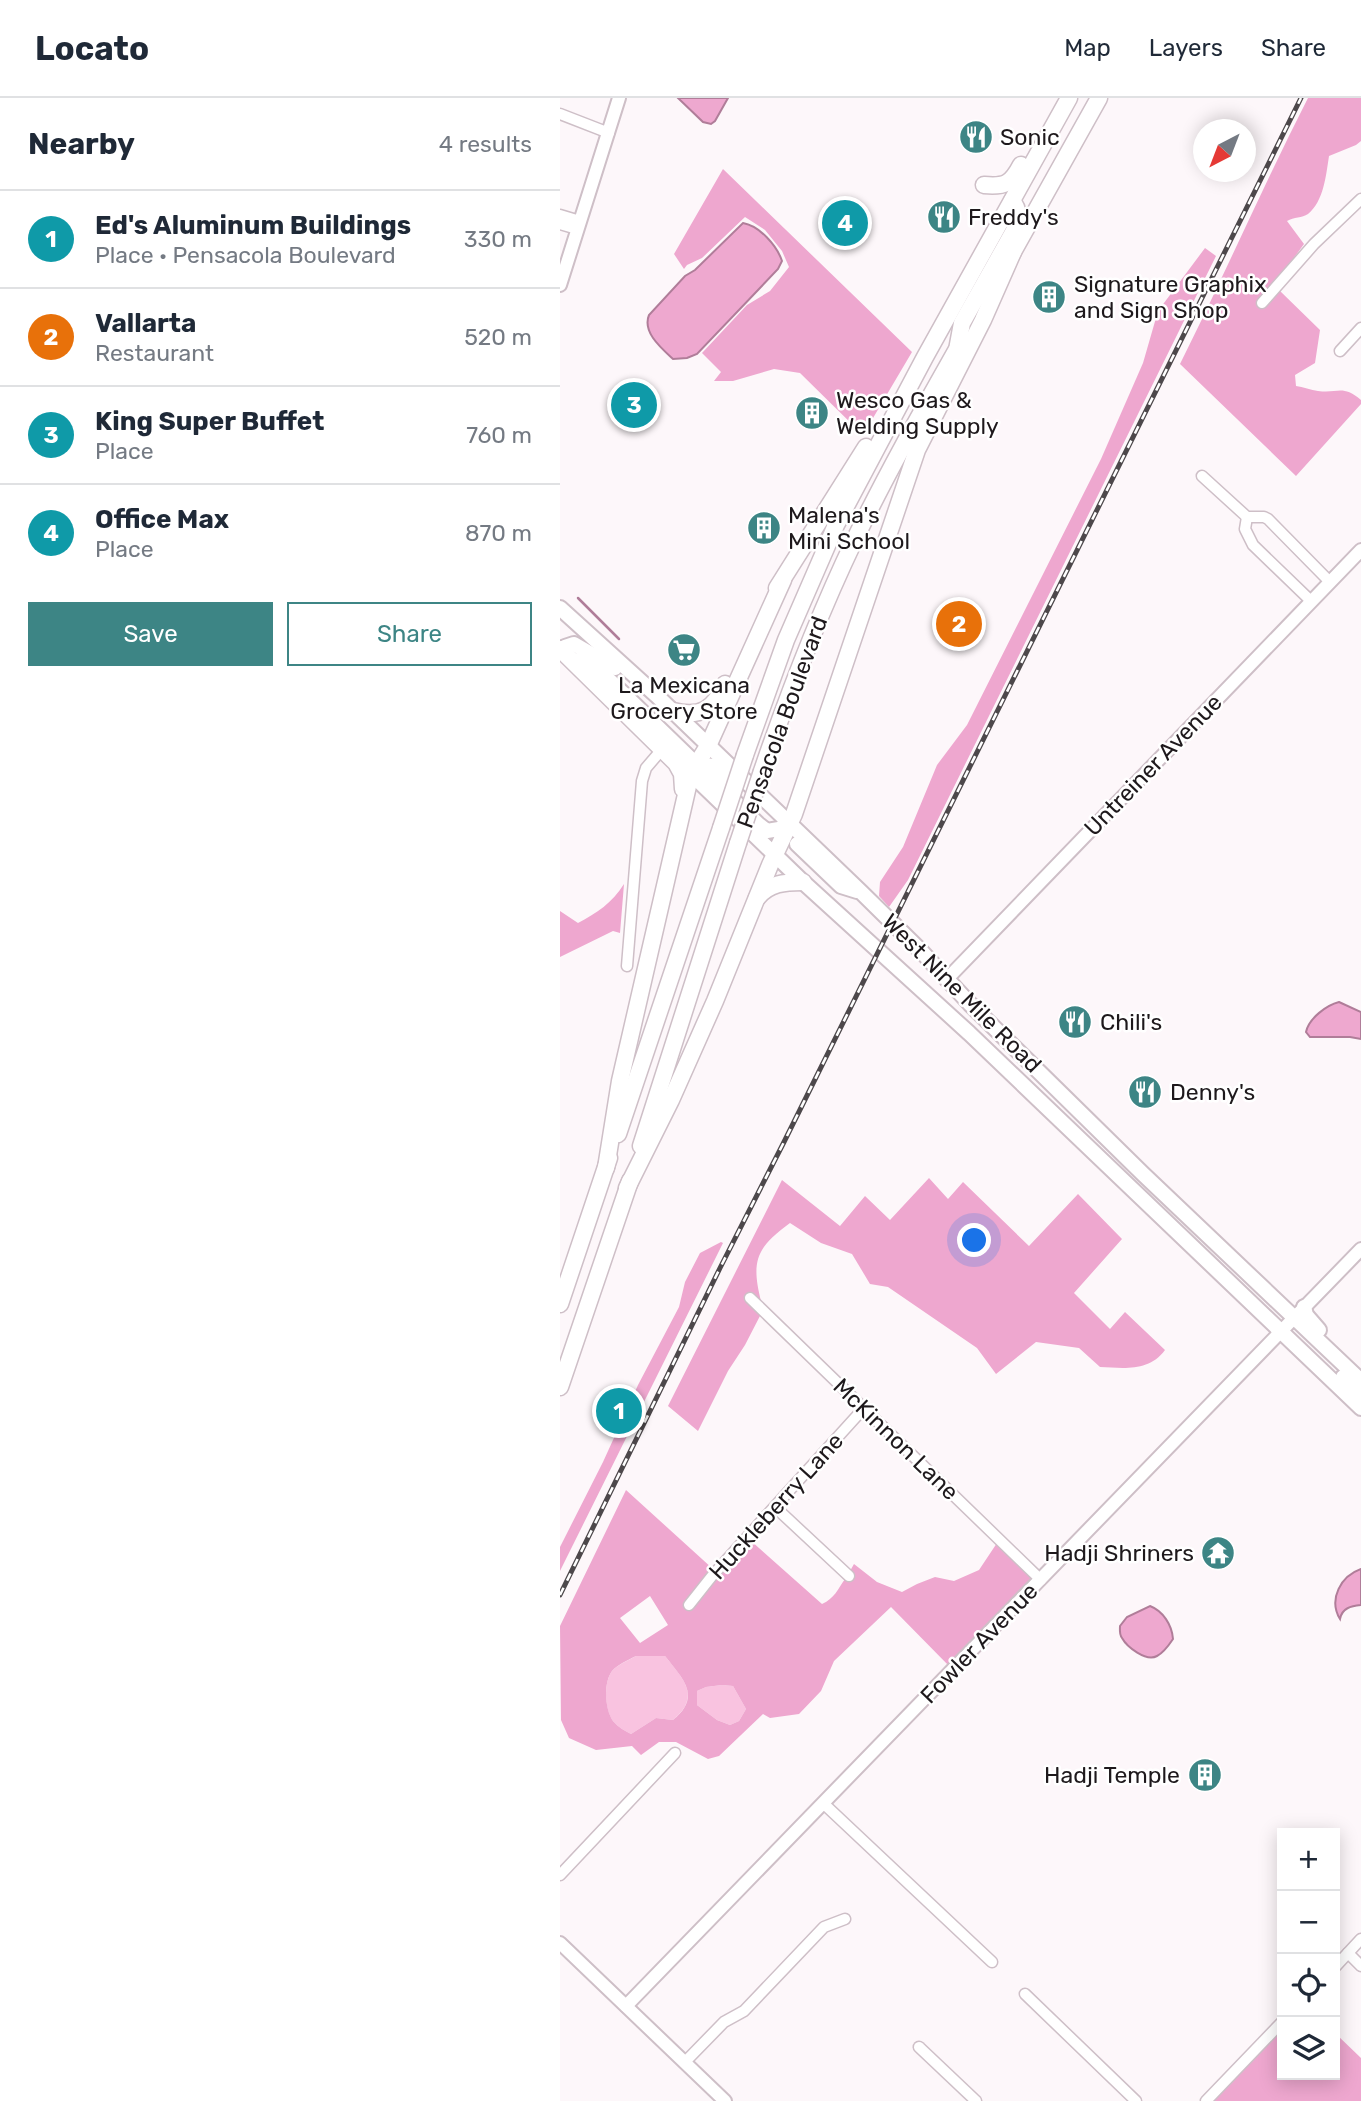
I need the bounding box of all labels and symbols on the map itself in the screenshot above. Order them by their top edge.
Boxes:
restaurant icon: Sonic [957,118,995,156]
north arrow [1193,119,1256,182]
place label: Sonic [1000,123,1060,151]
pin: 4 [822,197,868,249]
restaurant icon: Freddy's [925,198,963,236]
place label: Freddy's [968,203,1059,231]
place label: Signature Graphix and Sign Shop [1074,270,1267,324]
building icon: Signature Graphix and Sign Shop [1030,278,1068,316]
pin: 3 [611,379,657,431]
place label: Wesco Gas & Welding Supply [836,386,999,440]
building icon: Wesco Gas & Welding Supply [793,394,831,432]
place label: Malena's Mini School [788,501,910,555]
building icon: Malena's Mini School [745,509,783,547]
pin: 2 [936,598,982,650]
street label: Pensacola Boulevard [731,612,833,832]
supermarket icon: La Mexicana Grocery Store [665,631,703,669]
place label: La Mexicana Grocery Store [610,671,758,725]
street label: Untreiner Avenue [1078,688,1228,842]
street label: West Nine Mile Road [877,908,1047,1078]
restaurant icon: Chili's [1056,1003,1094,1041]
place label: Chili's [1100,1008,1162,1036]
restaurant icon: Denny's [1126,1073,1164,1111]
place label: Denny's [1170,1078,1255,1106]
your location [957,1223,991,1257]
street label: McKinnon Lane [827,1372,965,1506]
pin: 1 [596,1385,642,1437]
street label: Huckleberry Lane [703,1427,849,1585]
temple icon: Hadji Shriners [1199,1534,1237,1572]
place label: Hadji Shriners [1044,1539,1194,1567]
street label: Fowler Avenue [914,1577,1044,1709]
building icon: Hadji Temple [1186,1756,1224,1794]
place label: Hadji Temple [1044,1761,1180,1789]

